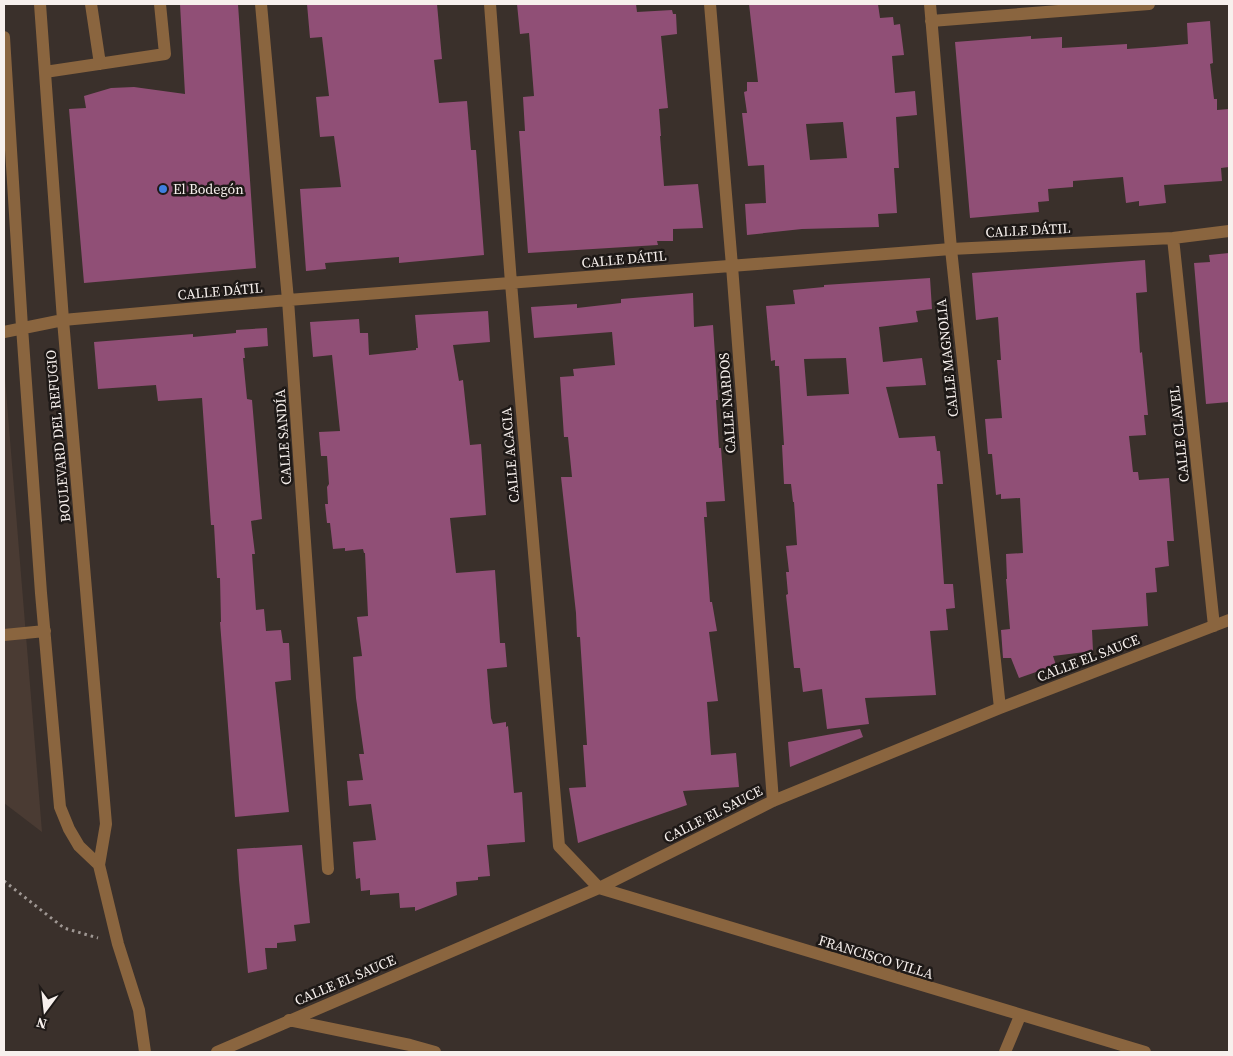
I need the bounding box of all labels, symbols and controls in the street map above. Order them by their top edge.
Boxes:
place label: El Bodegón [173,179,244,199]
marker: El Bodegón [157,183,169,195]
street label: CALLE DÁTIL [985,218,1071,242]
street label: CALLE DÁTIL [581,245,667,273]
street label: CALLE DÁTIL [177,277,263,305]
street label: CALLE MAGNOLIA [931,297,963,418]
street label: BOULEVARD DEL REFUGIO [40,349,75,523]
street label: CALLE NARDOS [714,352,740,454]
street label: CALLE CLAVEL [1164,385,1194,483]
street label: CALLE SANDÍA [270,388,296,486]
street label: CALLE ACACIA [496,406,524,503]
street label: CALLE EL SAUCE [1034,629,1142,687]
street label: CALLE EL SAUCE [660,781,766,847]
street label: FRANCISCO VILLA [816,930,937,984]
street label: CALLE EL SAUCE [291,950,399,1010]
north arrow [20,986,70,1036]
text: N [34,1013,49,1035]

